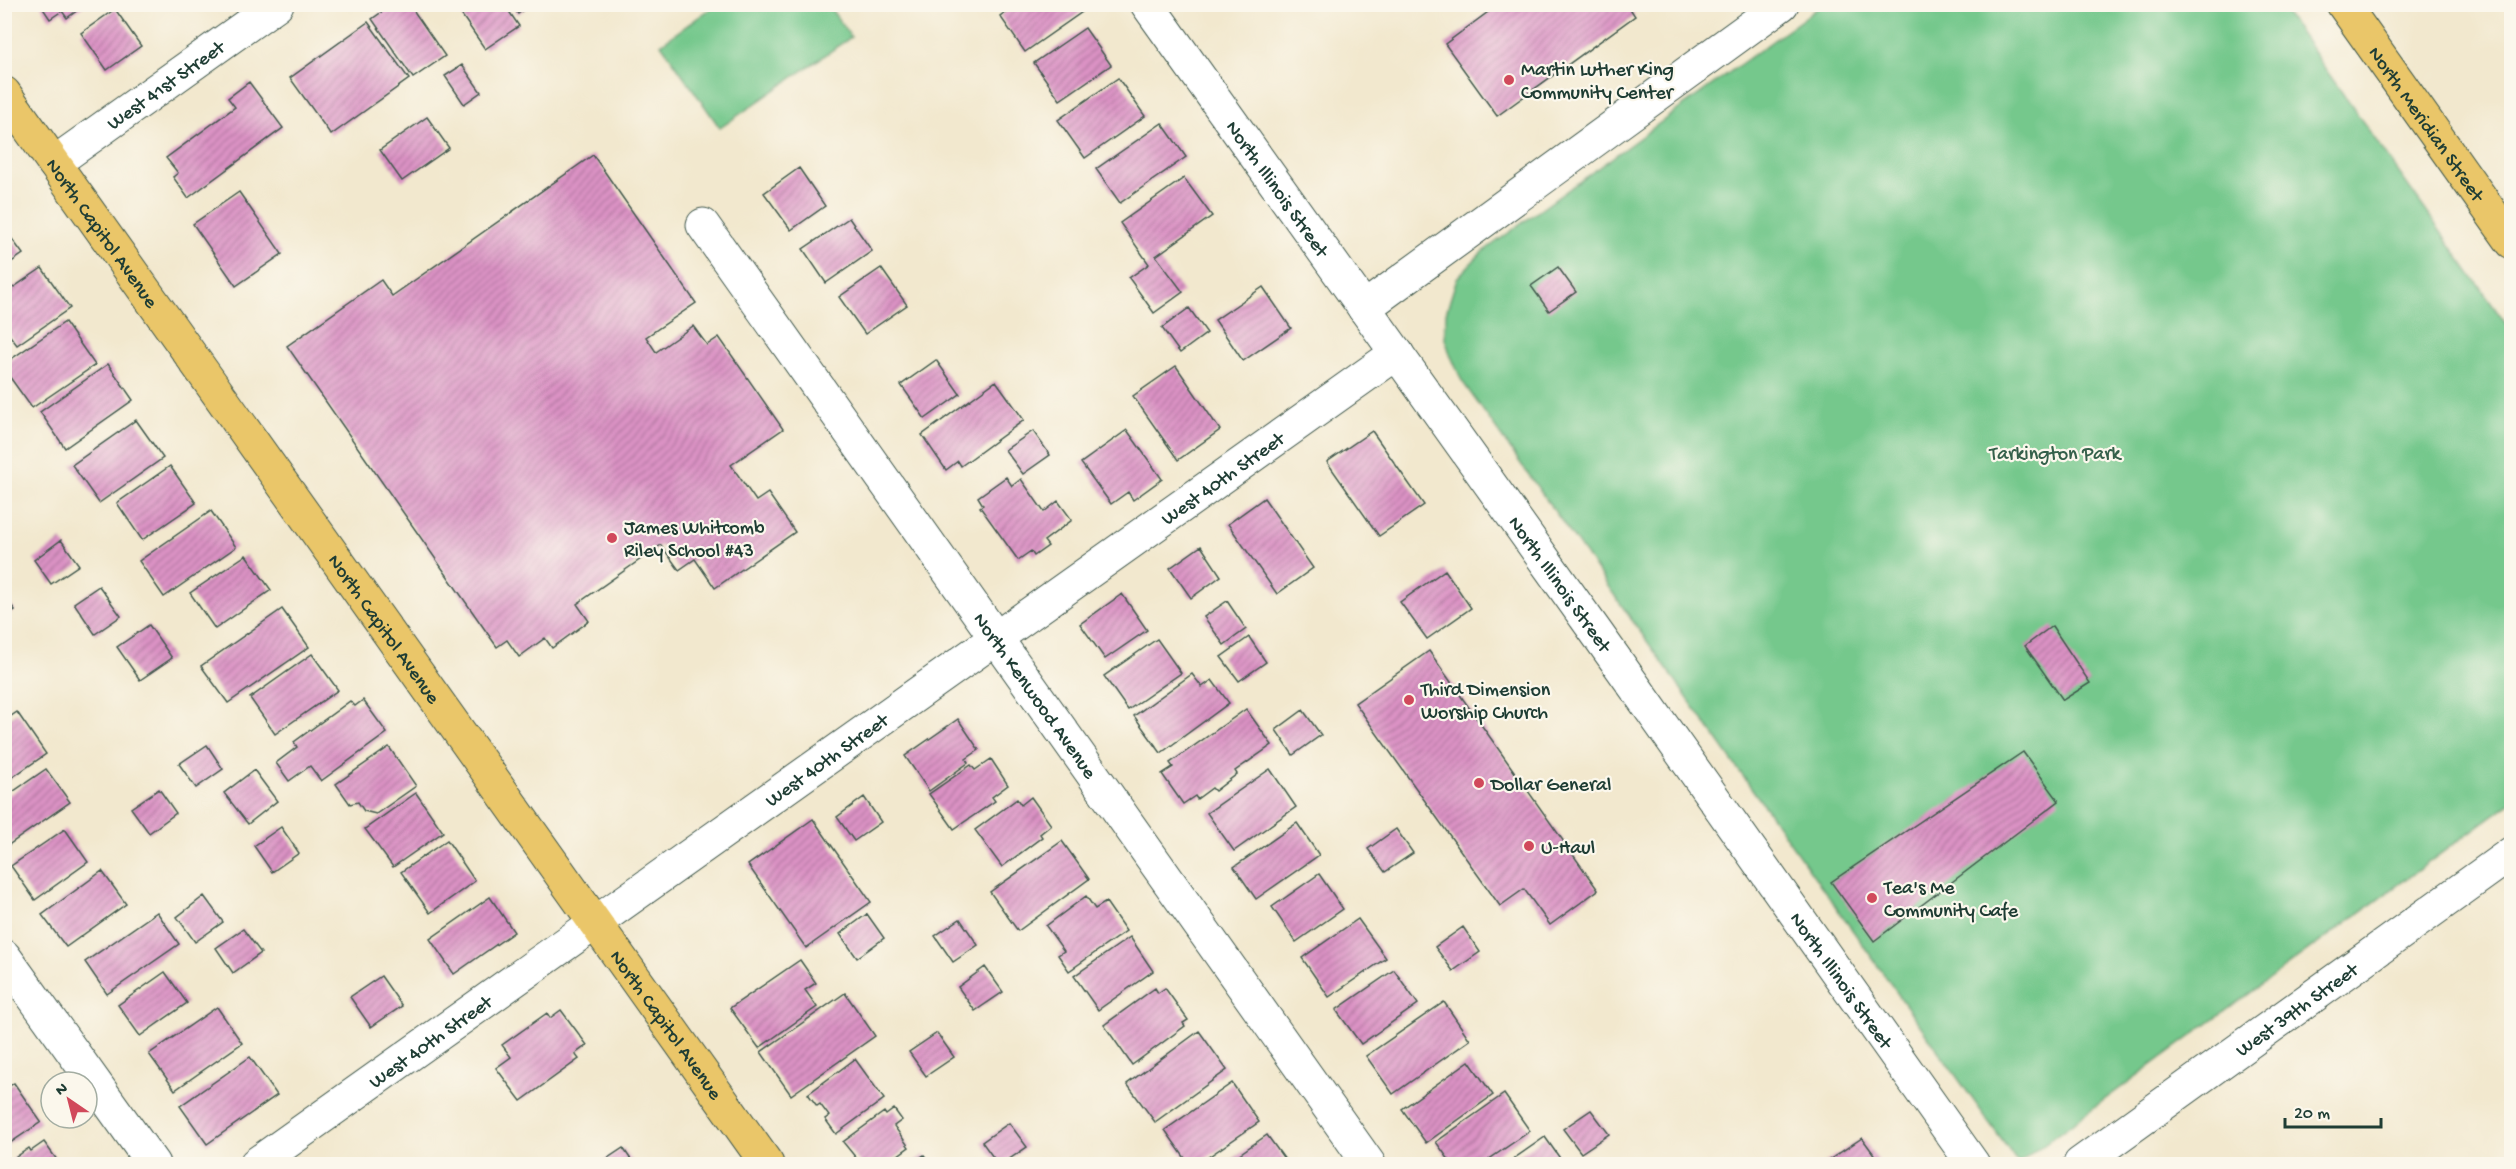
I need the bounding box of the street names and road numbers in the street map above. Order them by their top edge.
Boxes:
street label: West 41st Street [104,36,231,137]
street label: North Meridian Street [2362,43,2489,209]
street label: North Illinois Street [1219,117,1333,264]
street label: North Capitol Avenue [39,155,162,314]
street label: West 40th Street [1158,428,1291,532]
street label: North Illinois Street [1502,513,1616,659]
street label: North Capitol Avenue [321,551,444,710]
street label: North Kenwood Avenue [967,609,1100,785]
street label: West 40th Street [762,709,895,813]
street label: North Illinois Street [1783,909,1897,1056]
street label: North Capitol Avenue [603,947,726,1106]
street label: West 39th Street [2232,959,2365,1063]
street label: West 40th Street [366,991,499,1095]

